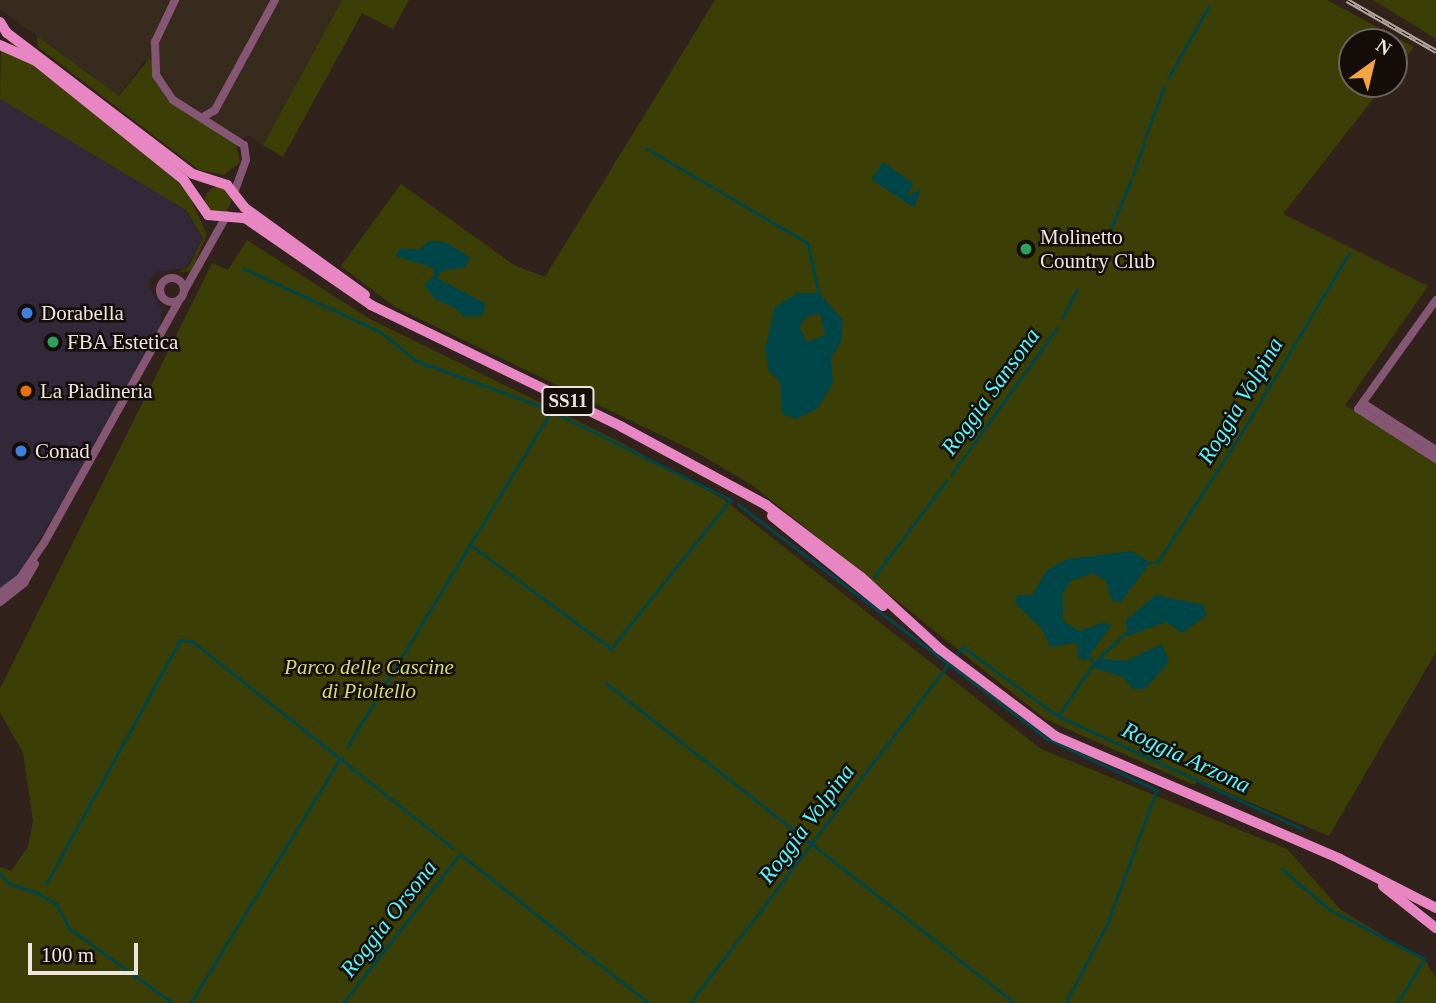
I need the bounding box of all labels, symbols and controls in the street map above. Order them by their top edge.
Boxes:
north arrow [1338,28,1408,98]
text: N [1372,34,1395,59]
place label: Molinetto Country Club [1040,224,1155,274]
marker: Molinetto Country Club [1018,241,1034,257]
place label: Dorabella [41,300,124,326]
marker: Dorabella [19,305,35,321]
water label: Roggia Sansona [936,323,1046,461]
place label: FBA Estetica [67,329,180,355]
water label: Roggia Volpina [1192,333,1290,469]
marker: FBA Estetica [45,334,61,350]
place label: La Piadineria [40,378,153,404]
marker: La Piadineria [18,383,34,399]
road number: SS11 [540,386,596,416]
place label: Conad [35,438,90,464]
marker: Conad [13,443,29,459]
park label: Parco delle Cascine di Pioltello [284,654,454,704]
water label: Roggia Arzona [1117,716,1255,800]
water label: Roggia Volpina [753,759,861,889]
water label: Roggia Orsona [335,855,443,983]
scale bar [32,930,142,974]
text: 100 m [41,943,94,967]

